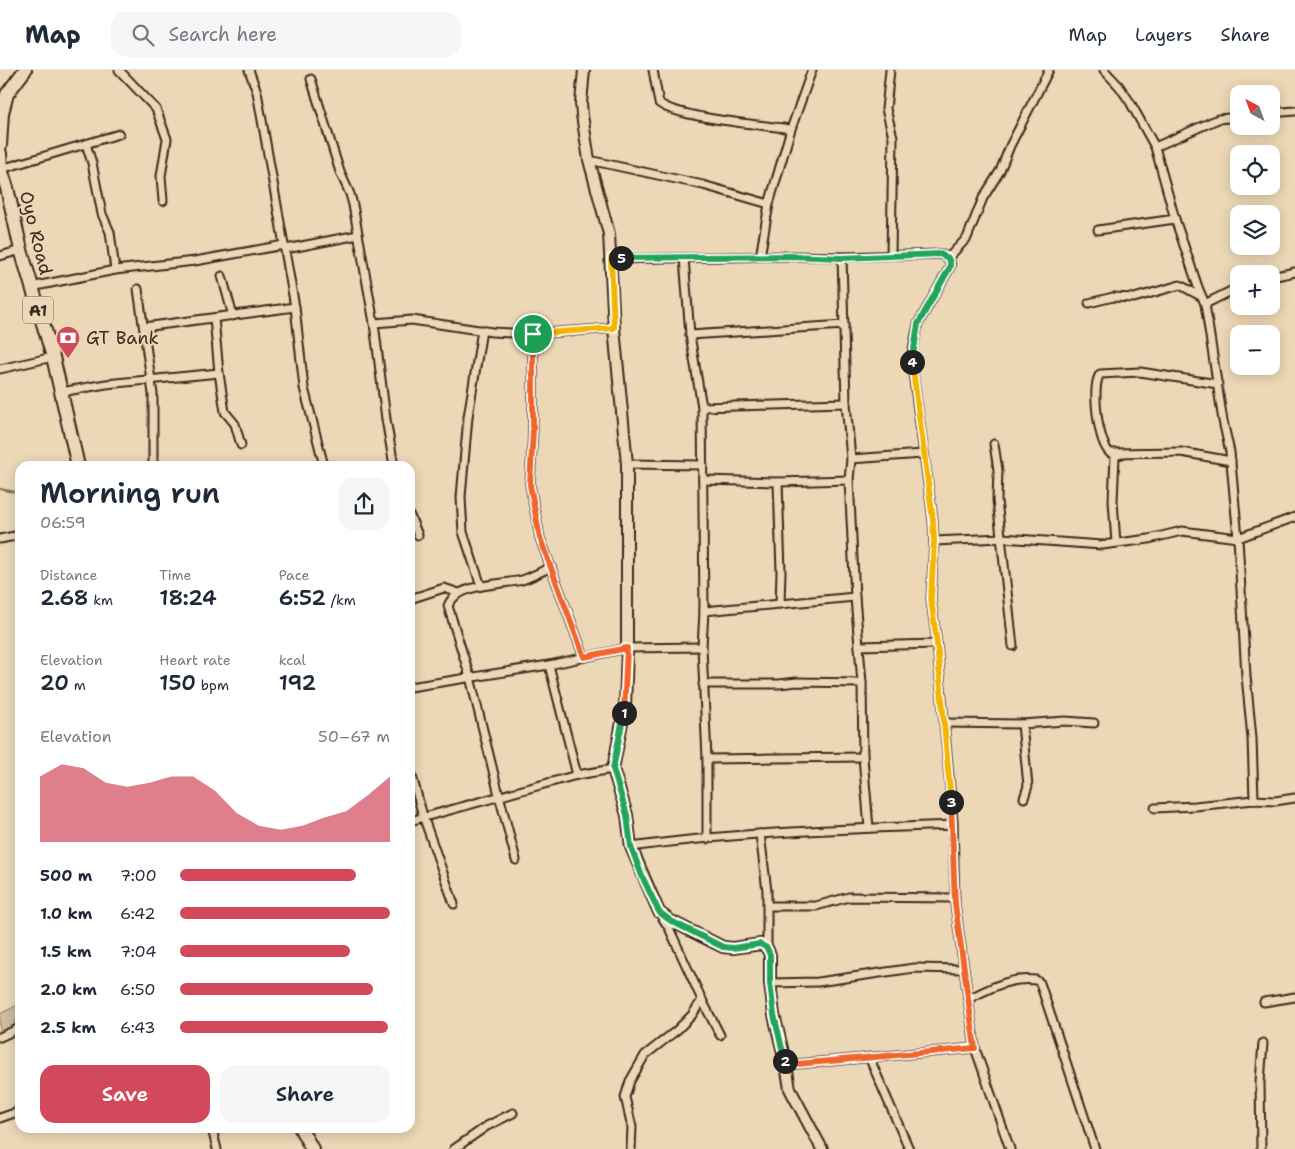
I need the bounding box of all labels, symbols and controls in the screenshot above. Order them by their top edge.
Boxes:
search box [111,12,461,57]
text: Map [25,19,81,51]
icon: search [129,21,157,49]
text: Search here [169,22,277,47]
text: Map [1069,23,1107,47]
text: Layers [1135,23,1192,47]
text: Share [1220,23,1270,47]
north arrow [1230,85,1280,135]
map controls [1230,85,1280,375]
button: locate [1230,145,1280,195]
street label: Oyo Road [14,189,58,277]
button: layers [1230,205,1280,255]
pin: 5 [608,246,634,270]
text: 5 [617,249,626,267]
button: + [1230,265,1280,315]
road number: A1 [23,296,53,324]
pin [512,313,554,355]
icon: arrive [519,320,547,348]
bank icon: GT Bank [55,325,81,359]
button: − [1230,325,1280,375]
place label: GT Bank [86,326,159,350]
pin: 4 [900,350,924,374]
text: 4 [908,353,917,371]
text: Morning run [40,474,220,512]
button: share [338,478,390,530]
text: 06:59 [40,512,86,533]
text: Distance [40,566,97,584]
text: Time [159,566,191,584]
text: Pace [279,566,309,584]
text: 2.68 [40,584,88,612]
text: 18:24 [159,584,217,612]
text: 6:52 [279,584,326,612]
text: km [88,591,113,609]
text: /km [326,591,356,609]
text: Elevation [40,651,103,669]
text: Heart rate [159,651,231,669]
text: kcal [279,651,306,669]
text: 20 [40,669,69,697]
text: 150 [159,669,196,697]
text: 192 [279,669,316,697]
text: m [69,676,86,694]
text: bpm [196,676,229,694]
pin: 1 [612,700,636,726]
text: 1 [621,704,628,722]
text: Elevation [40,726,112,747]
text: 50–67 m [318,726,390,747]
pin: 3 [938,790,964,814]
text: 3 [947,793,956,811]
text: 500 m [40,865,92,886]
text: 7:00 [120,865,157,886]
text: 1.0 km [40,903,92,924]
text: 6:42 [120,903,155,924]
text: 1.5 km [40,941,92,962]
text: 7:04 [120,941,156,962]
text: 2.0 km [40,979,97,1000]
text: 6:50 [120,979,156,1000]
text: 2.5 km [40,1017,96,1038]
text: 6:43 [120,1017,155,1038]
pin: 2 [772,1048,798,1074]
text: 2 [781,1052,790,1070]
button: Save [40,1065,210,1123]
button: Share [220,1065,390,1123]

